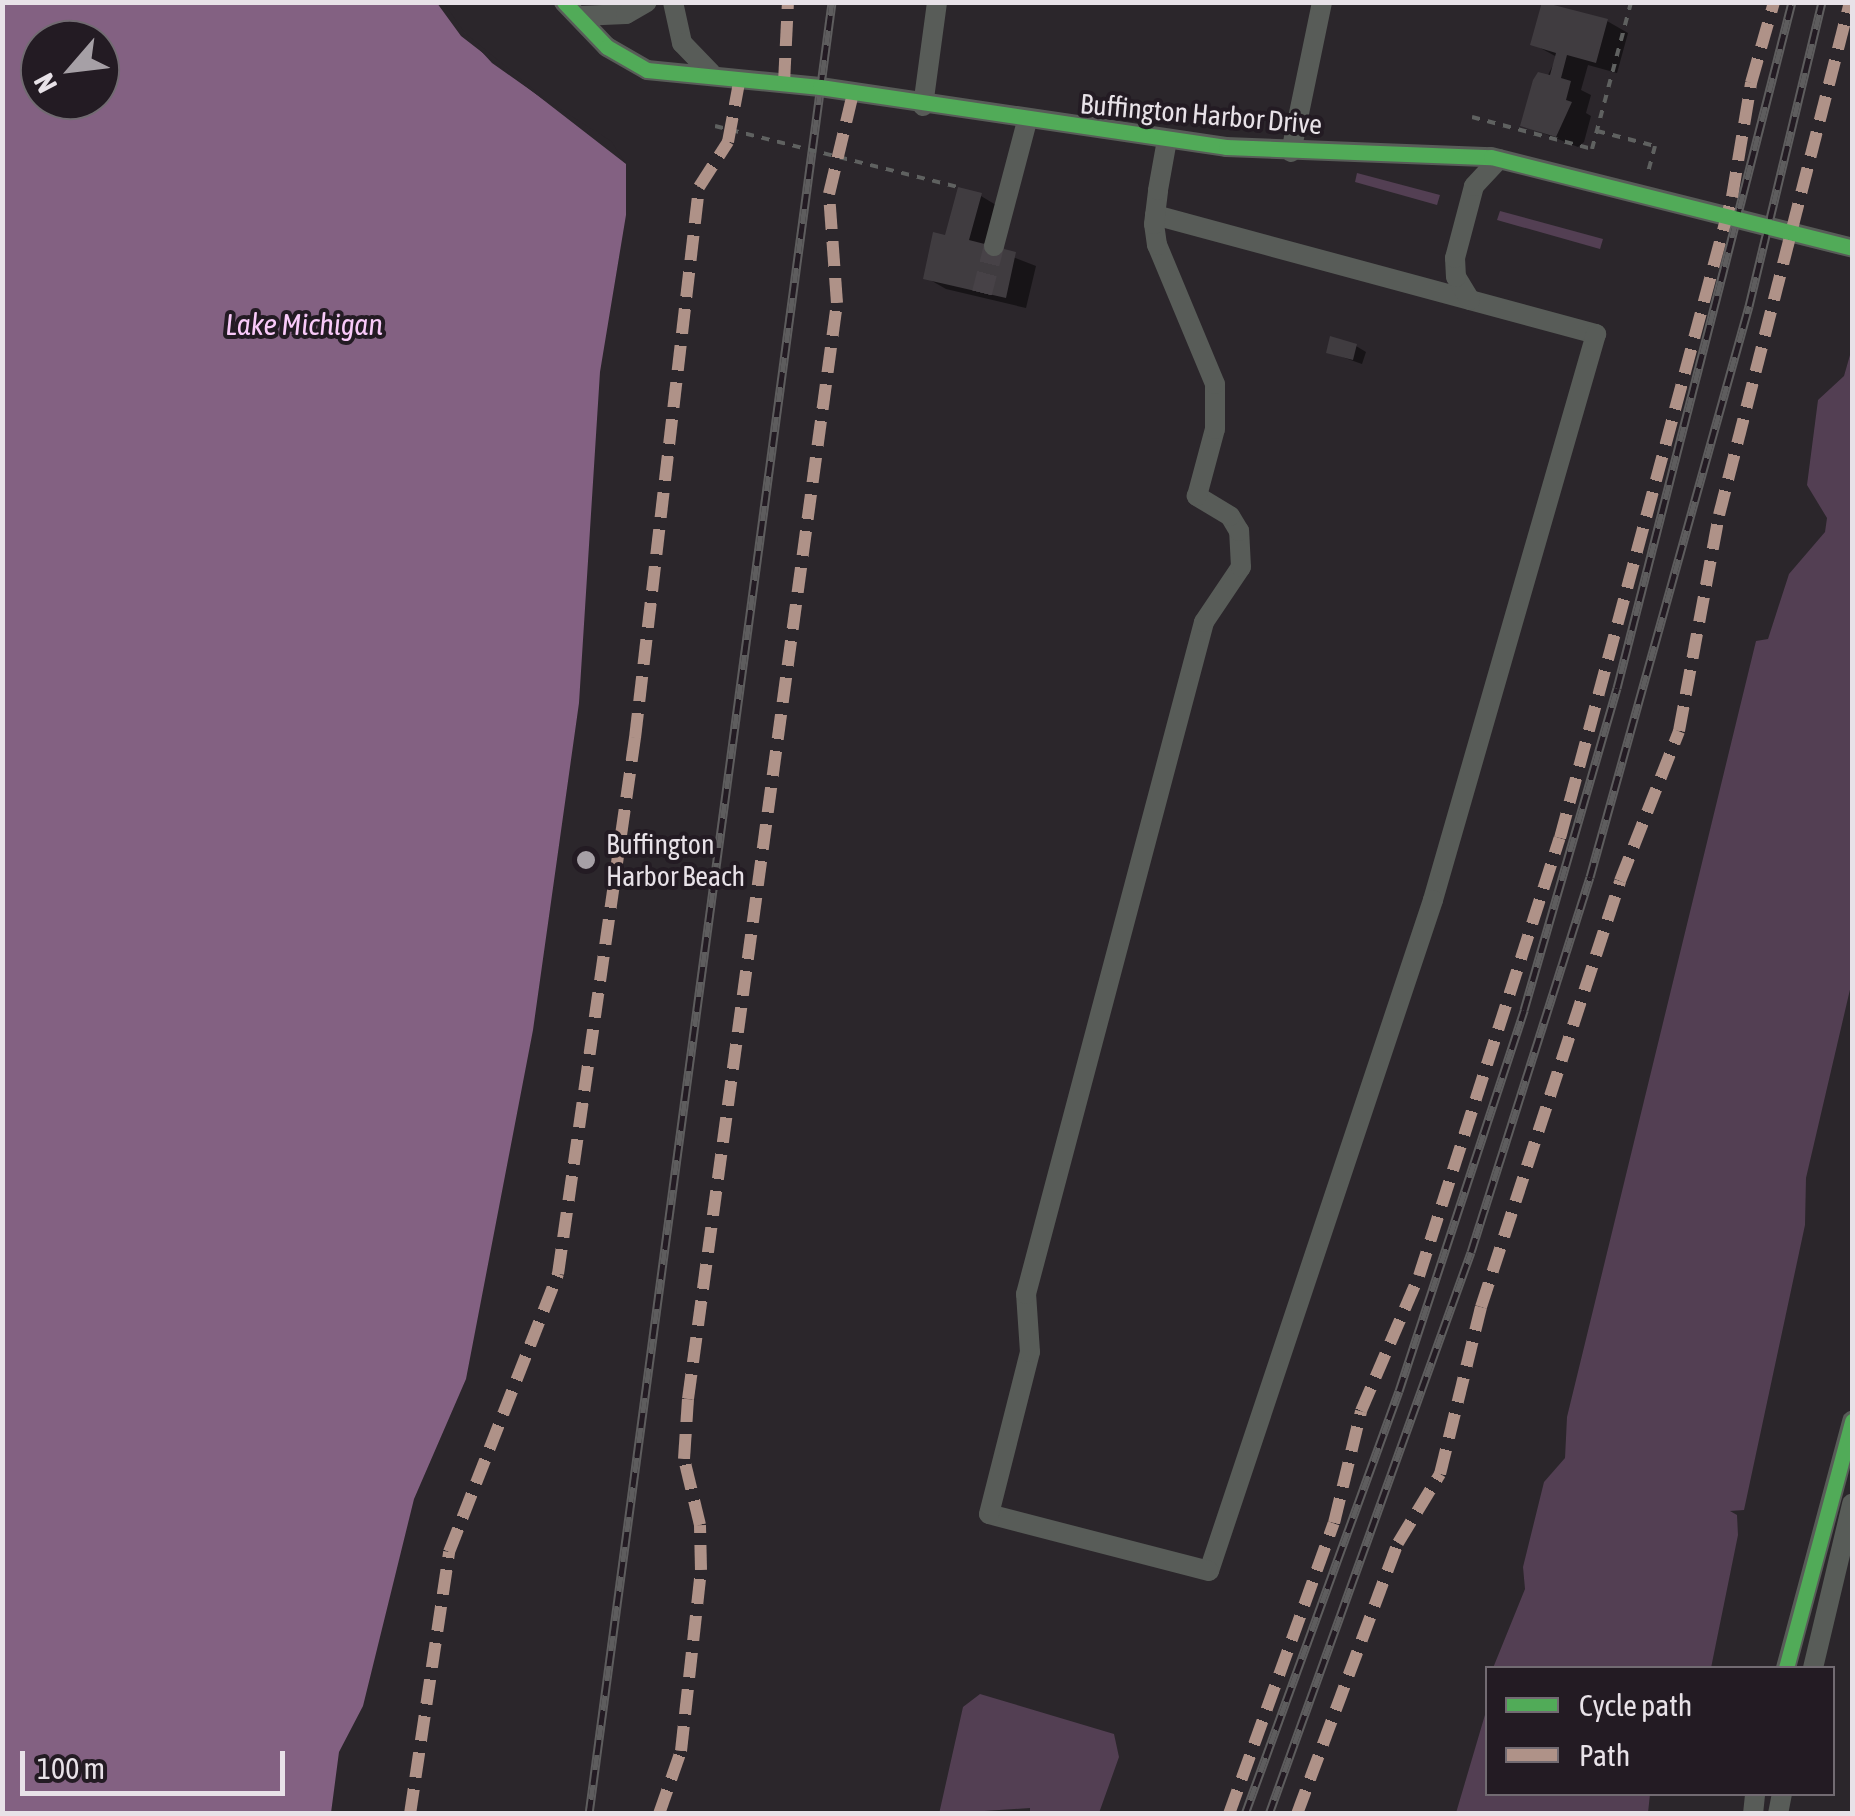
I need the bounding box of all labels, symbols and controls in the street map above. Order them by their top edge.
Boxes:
north arrow [20,20,120,120]
text: N [27,68,63,98]
street label: Buffington Harbor Drive [1079,87,1323,141]
water label: Lake Michigan [225,306,383,342]
place label: Buffington Harbor Beach [606,827,745,893]
marker: Buffington Harbor Beach [575,849,597,871]
legend [1485,1666,1835,1796]
text: Cycle path [1579,1688,1692,1722]
scale bar [25,1731,290,1793]
text: Path [1579,1738,1630,1772]
text: 100 m [37,1751,105,1785]

